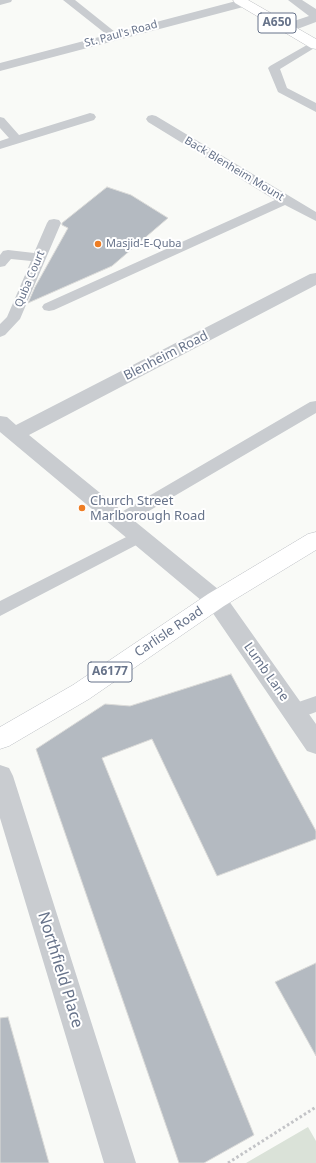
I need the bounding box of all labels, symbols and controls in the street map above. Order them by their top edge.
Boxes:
road number: A650 [258,13,296,33]
street label: St. Paul's Road [83,18,159,50]
street label: Back Blenheim Mount [182,134,286,204]
place label: Masjid-E-Quba [106,237,181,251]
marker: Masjid-E-Quba [93,239,103,249]
street label: Quba Court [12,249,48,309]
street label: Blenheim Road [121,328,211,384]
place label: Church Street Marlborough Road [90,493,205,524]
marker: Church Street Marlborough Road [77,503,87,513]
street label: Carlisle Road [132,603,206,661]
street label: Lumb Lane [240,640,292,704]
road number: A6177 [88,662,132,682]
street label: Northfield Place [33,910,87,1030]

